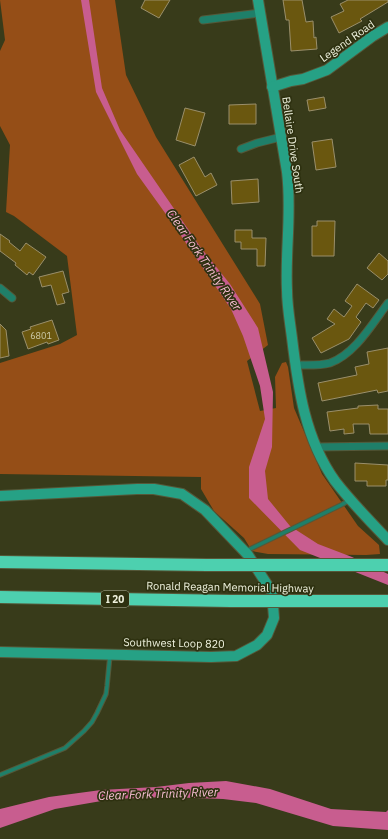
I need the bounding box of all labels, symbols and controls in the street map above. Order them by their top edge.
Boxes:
street label: Legend Road [317,17,377,65]
street label: Bellaire Drive South [279,96,307,194]
water label: Clear Fork Trinity River [164,206,245,314]
house number: 6801 [30,330,52,341]
street label: Ronald Reagan Memorial Highway [146,579,314,595]
road number: I 20 [101,591,129,607]
street label: Southwest Loop 820 [123,635,225,651]
water label: Clear Fork Trinity River [98,784,219,803]

